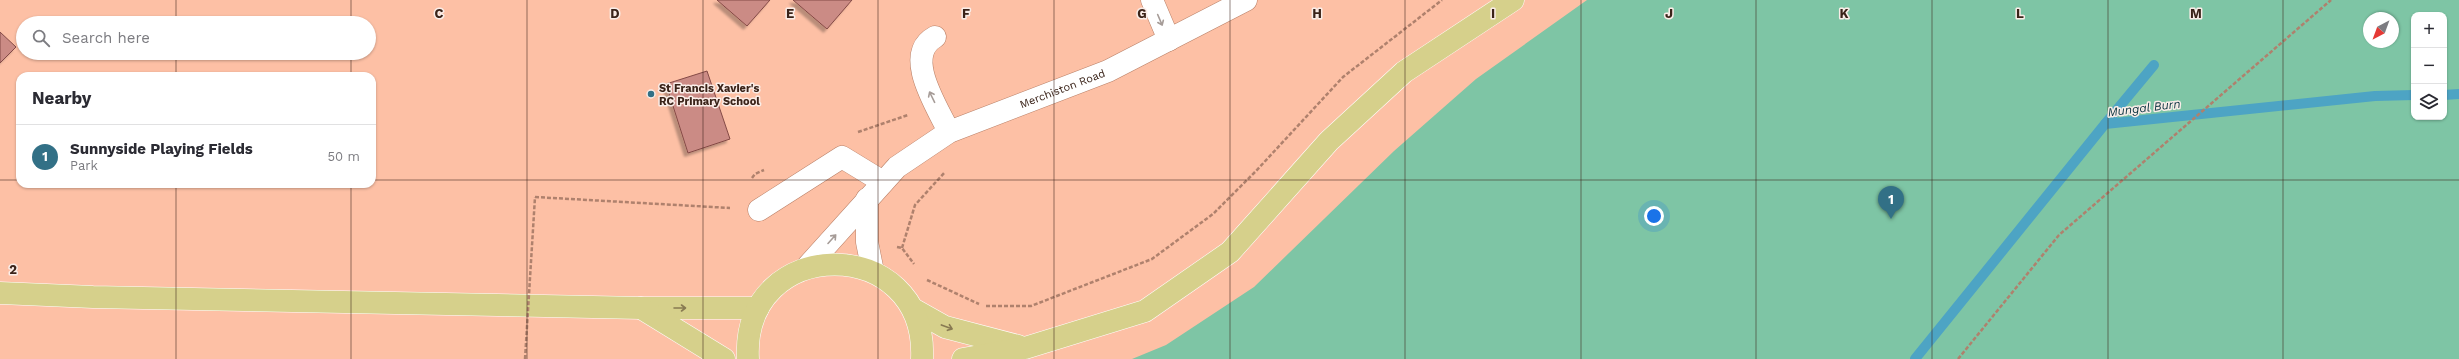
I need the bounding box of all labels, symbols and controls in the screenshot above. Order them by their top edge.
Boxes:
text: C [435,6,444,21]
text: D [610,6,620,21]
text: E [786,6,794,21]
text: F [962,6,970,21]
text: G [1137,6,1147,21]
text: H [1312,6,1322,21]
text: I [1491,6,1495,21]
text: J [1665,6,1673,21]
text: K [1839,6,1849,21]
text: L [2016,6,2024,21]
text: M [2190,6,2202,21]
north arrow [2363,12,2399,48]
map controls [2411,12,2447,120]
button: + [2411,12,2447,48]
one-way arrow [1157,14,1165,26]
search box [16,16,376,60]
icon: search [30,27,52,49]
text: Search here [62,29,150,47]
button: − [2411,48,2447,84]
street label: Merchiston Road [1018,66,1107,111]
place label: St Francis Xavier's RC Primary School [659,82,760,108]
button: layers [2411,84,2447,120]
text: Nearby [32,88,91,108]
marker: St Francis Xavier's RC Primary School [646,89,656,99]
one-way arrow [928,91,935,103]
water label: Mungal Burn [2107,97,2181,119]
text: Sunnyside Playing Fields [70,140,253,158]
text: 1 [42,149,48,164]
text: 50 m [328,149,360,164]
text: Park [70,158,98,173]
pin: 1 [1878,186,1904,219]
your location [1644,206,1664,226]
one-way arrow [828,234,837,244]
text: 2 [9,262,17,277]
one-way arrow [673,304,686,312]
one-way arrow [940,324,953,331]

